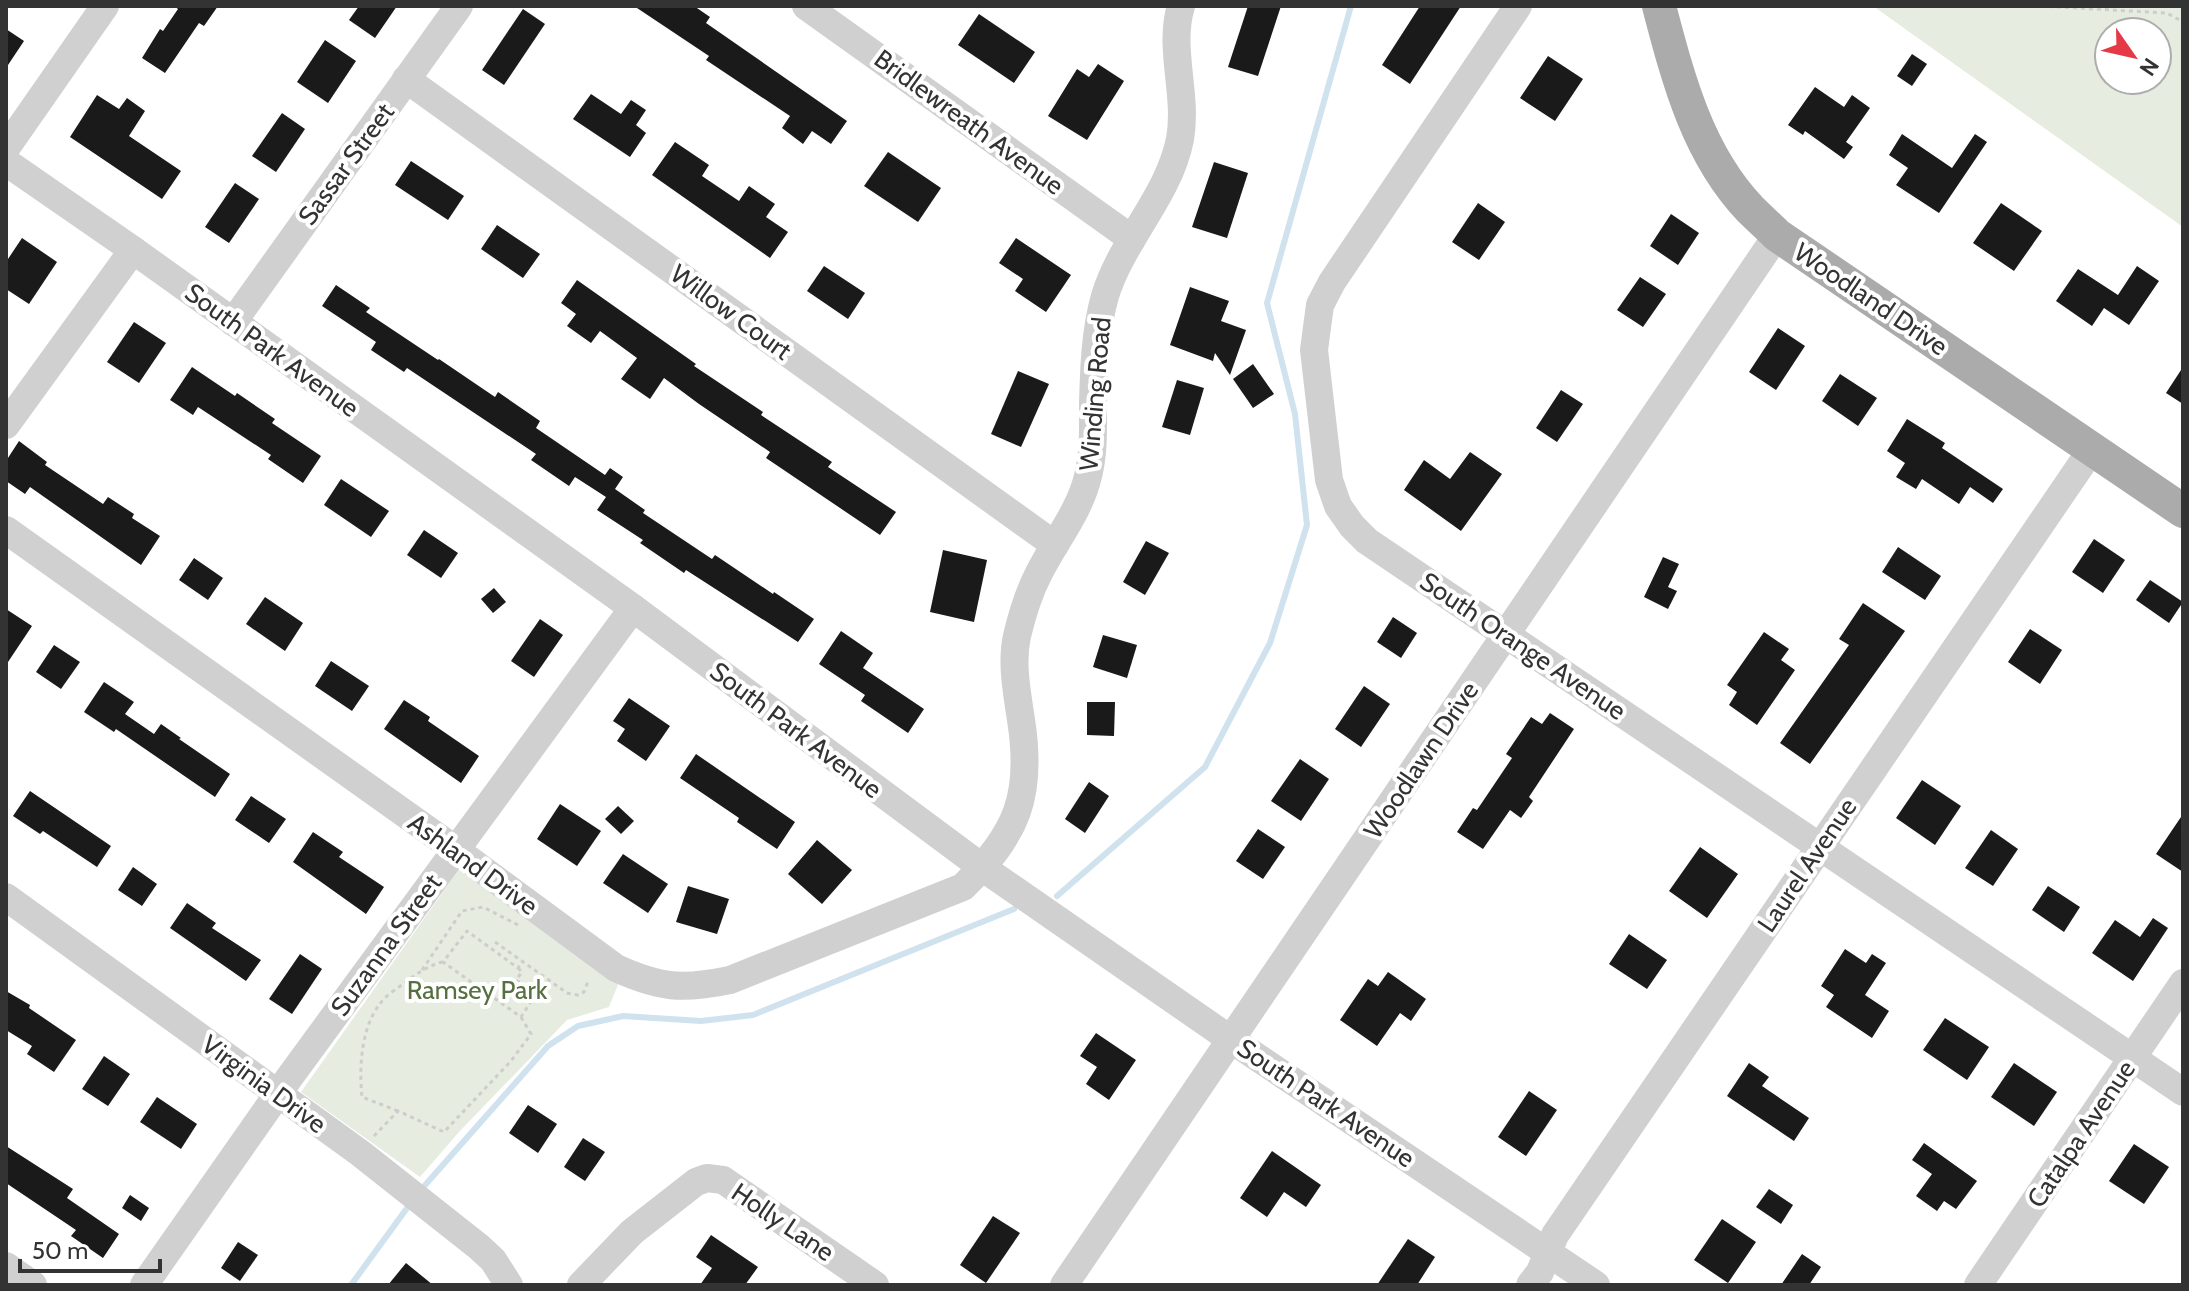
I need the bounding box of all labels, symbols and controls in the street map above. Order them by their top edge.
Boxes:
north arrow [2093,16,2173,96]
street label: Bridlewreath Avenue [868,43,1070,201]
text: N [2134,53,2165,81]
street label: Sassar Street [291,97,401,231]
street label: Woodland Drive [1788,236,1954,362]
street label: Willow Court [664,257,798,367]
street label: South Park Avenue [179,276,365,424]
street label: Winding Road [1072,316,1118,472]
street label: South Orange Avenue [1414,565,1632,727]
street label: South Park Avenue [704,655,888,805]
street label: Woodlawn Drive [1357,675,1485,845]
street label: Laurel Avenue [1750,792,1864,938]
street label: Ashland Drive [402,806,544,922]
street label: Suzanna Street [324,868,448,1022]
park label: Ramsey Park [407,974,548,1006]
street label: Virginia Drive [195,1028,333,1140]
street label: South Park Avenue [1231,1032,1421,1174]
street label: Catalpa Avenue [2020,1054,2142,1214]
street label: Holly Lane [726,1176,840,1268]
scale bar [20,1223,160,1273]
text: 50 m [32,1236,88,1265]

